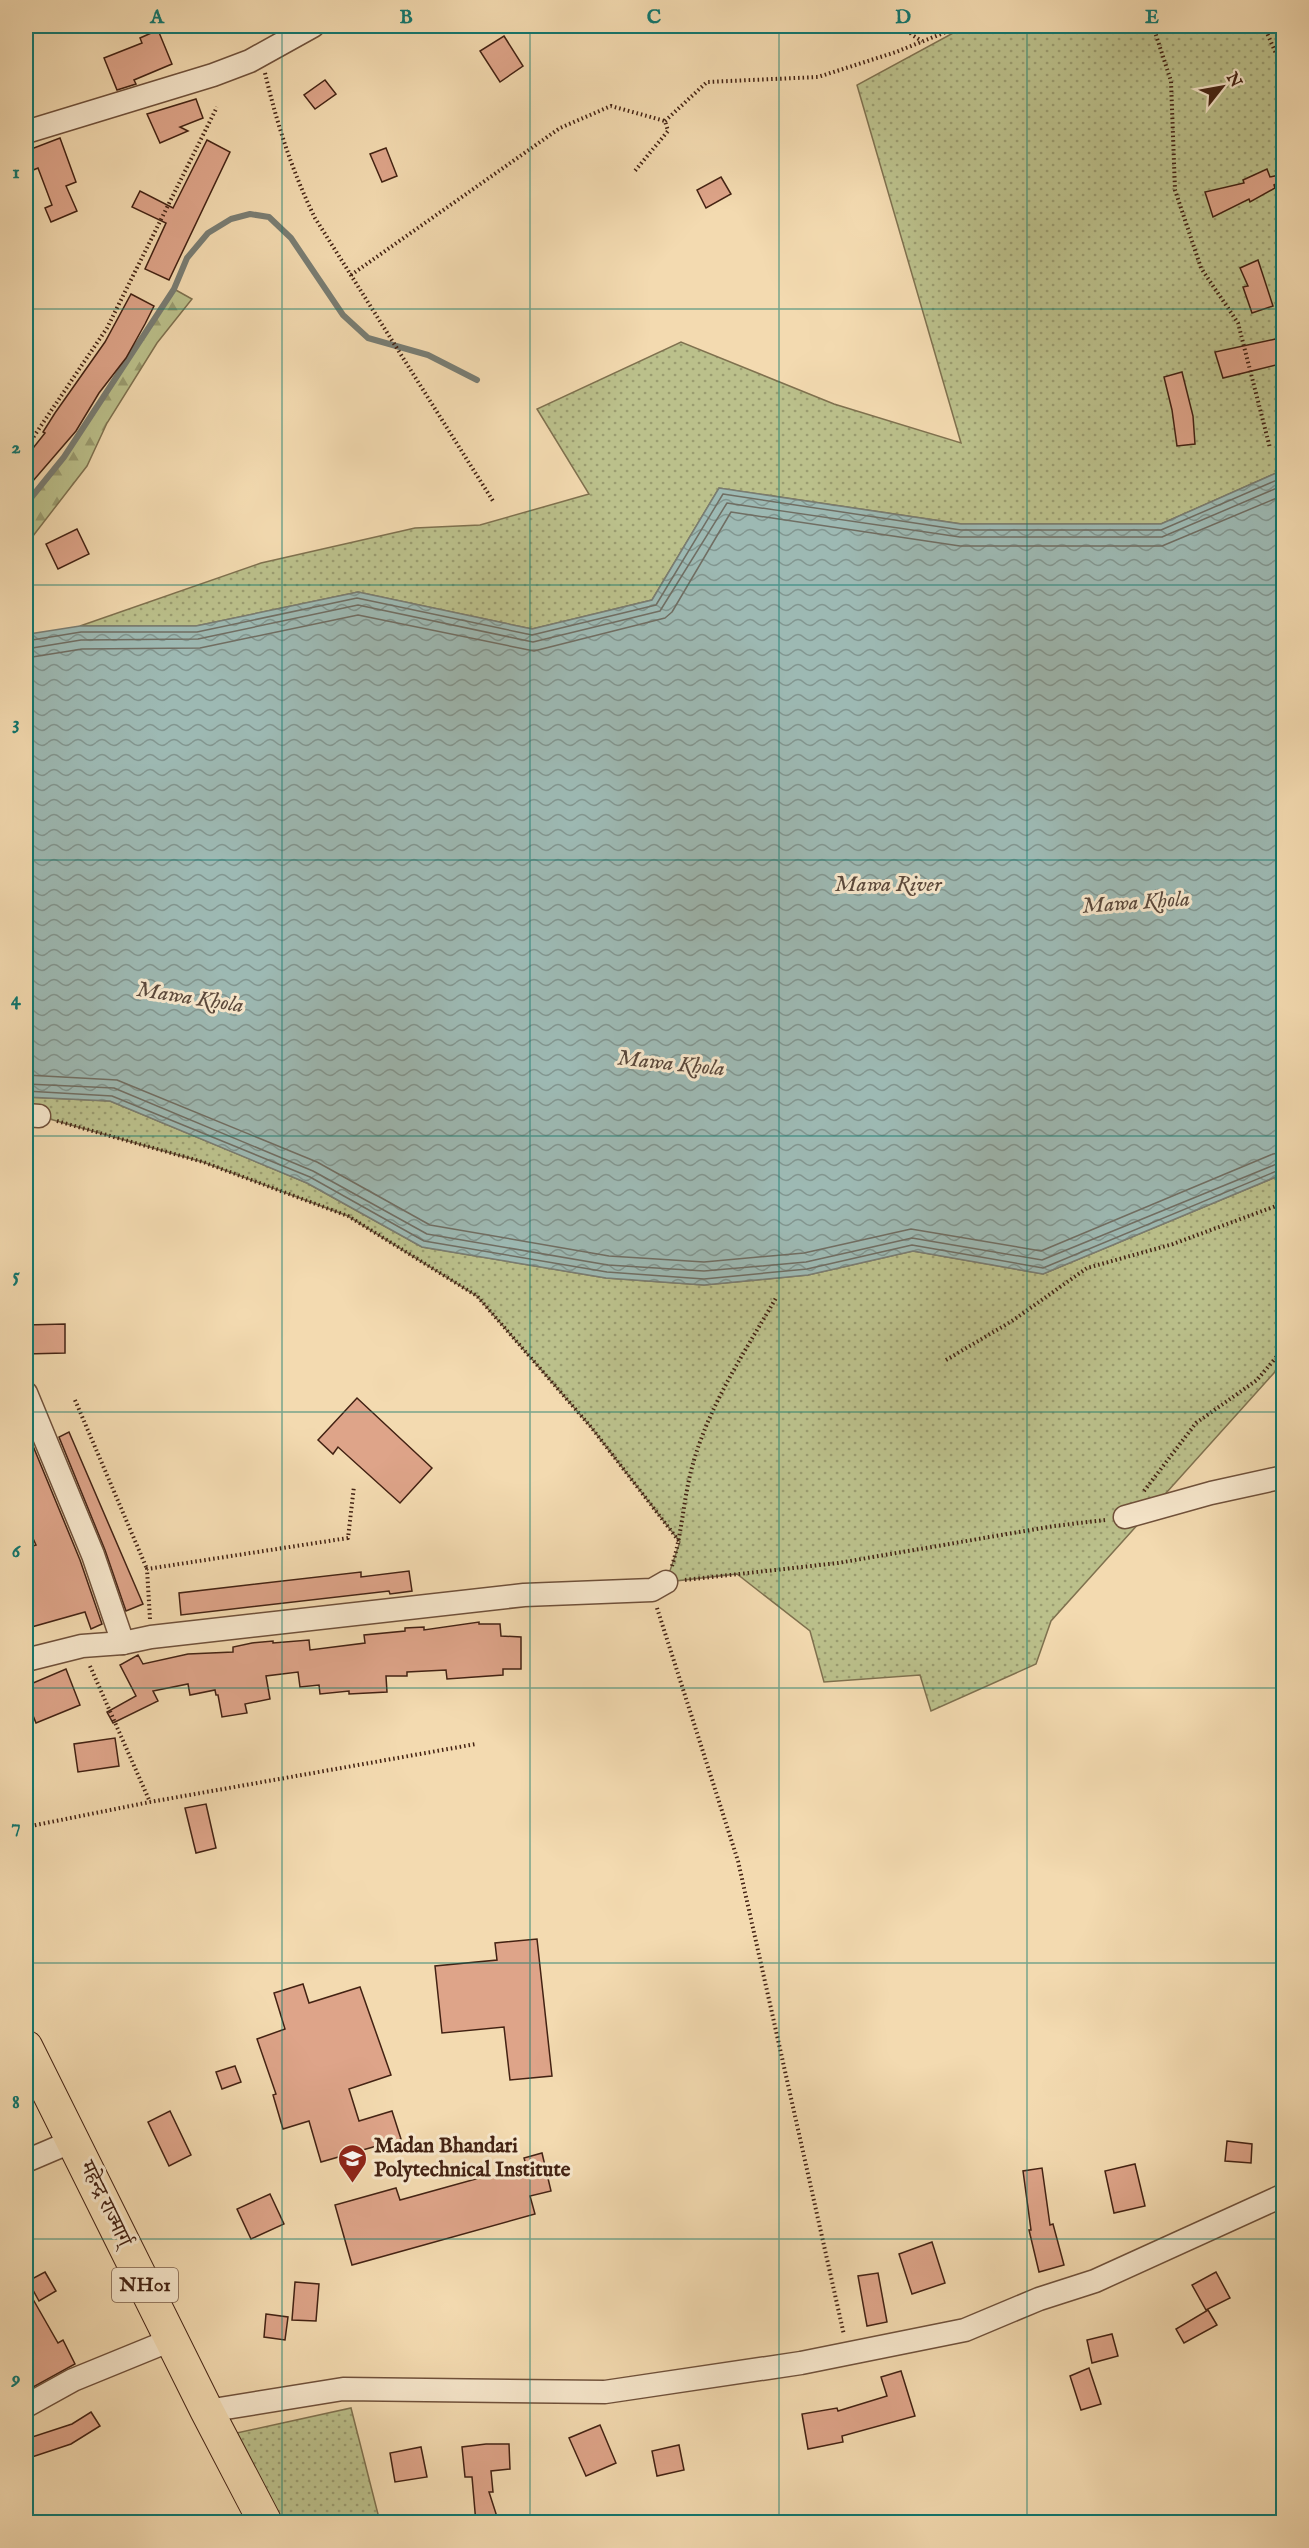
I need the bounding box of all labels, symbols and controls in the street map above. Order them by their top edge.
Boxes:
text: A [149,5,165,30]
text: B [399,5,413,30]
text: C [647,5,661,30]
text: D [895,5,911,30]
text: E [1145,5,1159,30]
north arrow [1192,57,1252,117]
text: N [1220,68,1245,92]
text: 1 [12,160,20,185]
text: 2 [11,435,21,460]
text: 3 [12,711,20,736]
water label: Mawa River [835,871,943,899]
water label: Mawa Khola [1081,885,1191,921]
water label: Mawa Khola [135,976,246,1020]
text: 4 [11,987,22,1012]
water label: Mawa Khola [616,1044,726,1084]
text: 5 [12,1263,20,1288]
text: 6 [12,1539,22,1564]
text: 7 [11,1814,21,1839]
text: 8 [12,2090,20,2115]
place label: Madan Bhandari Polytechnical Institute [374,2133,571,2184]
school or university icon: Madan Bhandari Polytechnical Institute [337,2142,369,2184]
street label: महेन्द्र राज्मार्ग् [72,2156,139,2254]
road number: NH01 [112,2268,178,2302]
text: 9 [11,2366,21,2391]

